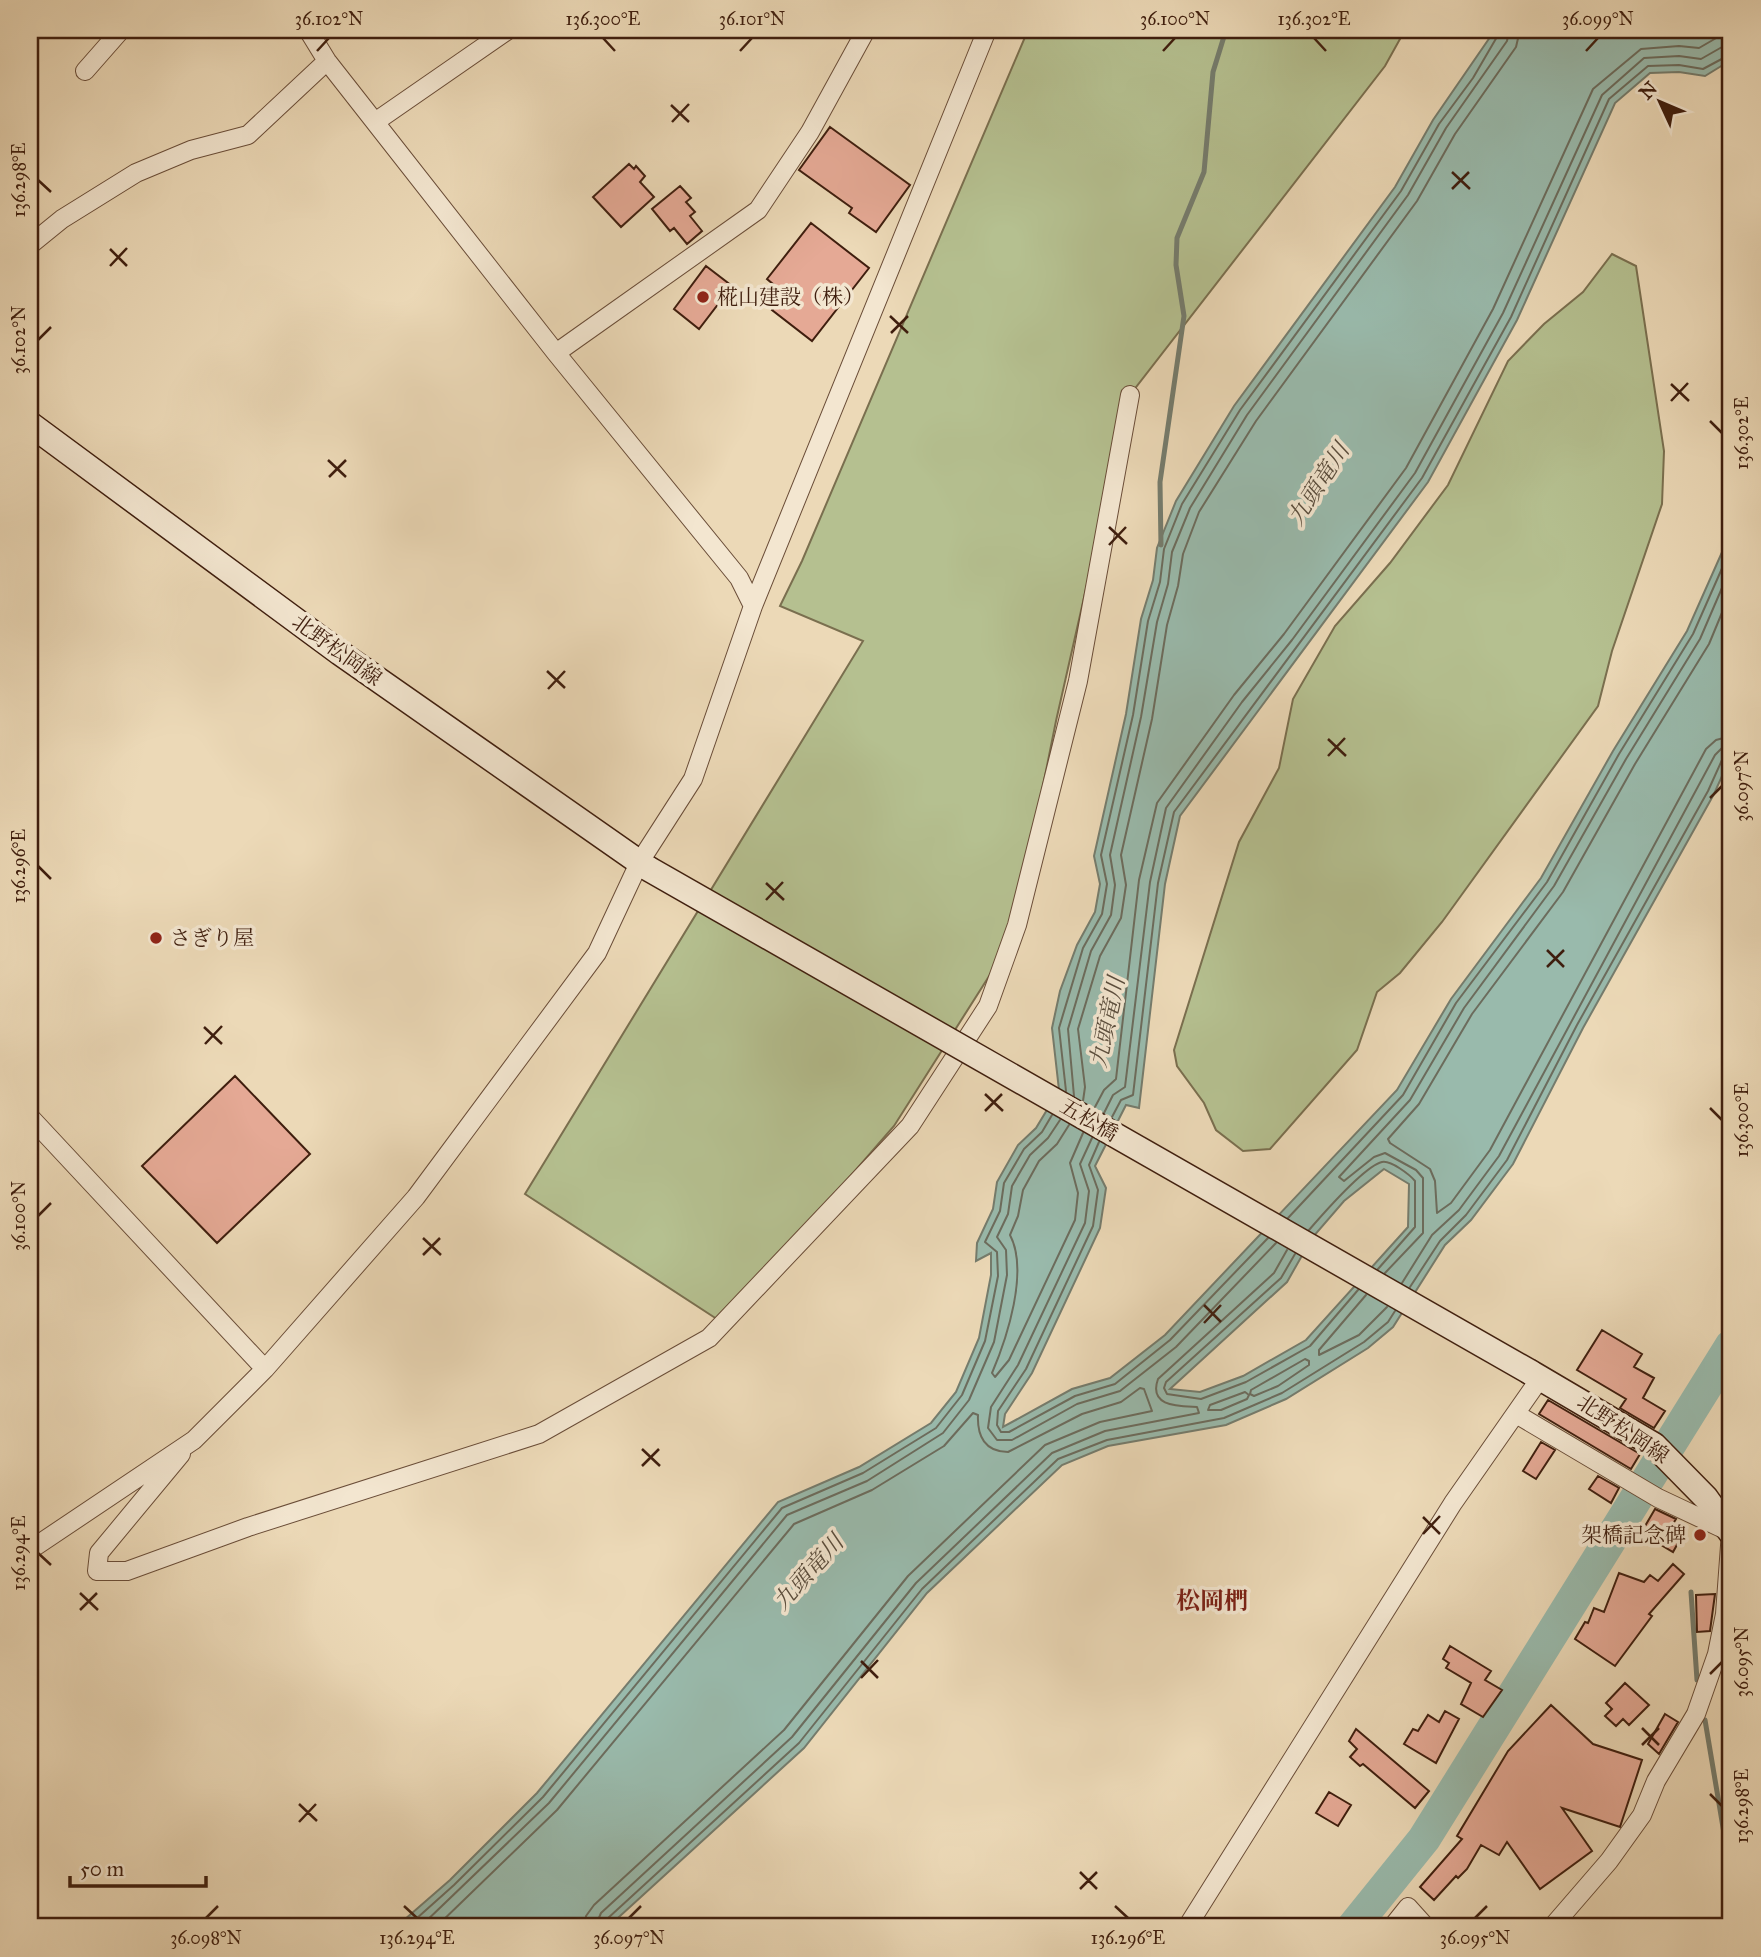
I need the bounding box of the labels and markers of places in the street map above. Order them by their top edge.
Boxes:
place label: 椛山建設（株） [717,284,864,310]
marker: 椛山建設（株） [695,289,711,305]
place label: さぎり屋 [170,925,254,951]
marker: さぎり屋 [148,930,164,946]
place label: 架橋記念碑 [1581,1522,1686,1548]
marker: 架橋記念碑 [1692,1527,1708,1543]

